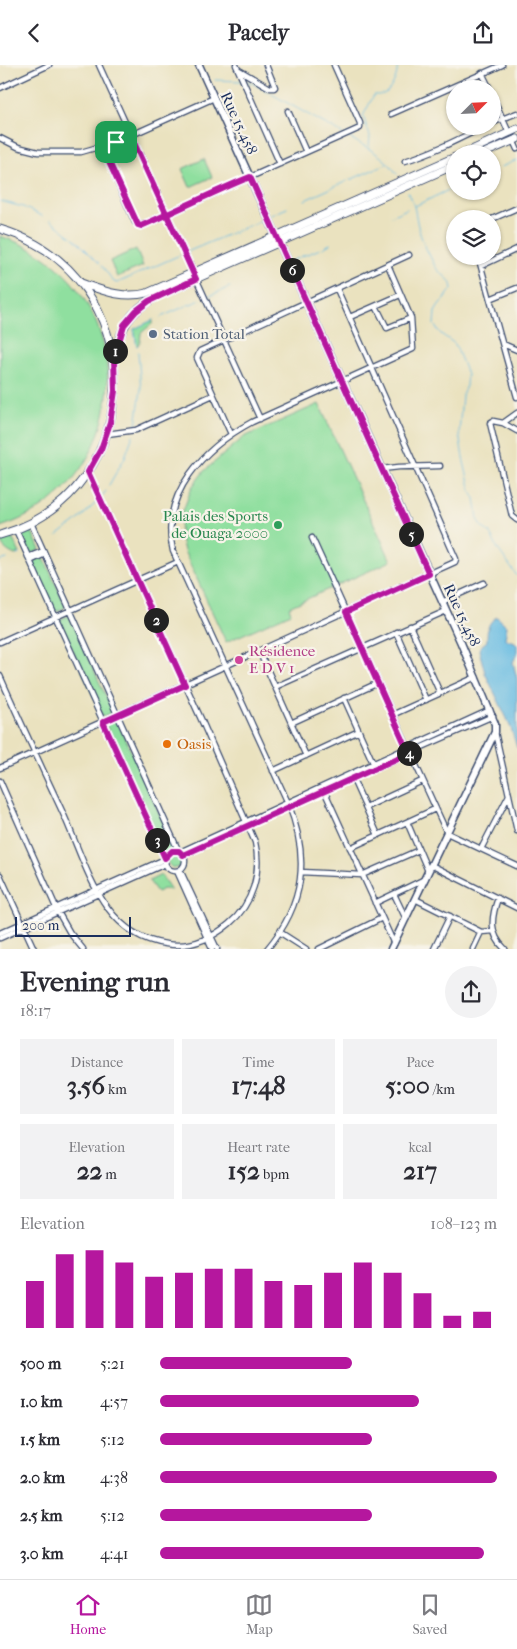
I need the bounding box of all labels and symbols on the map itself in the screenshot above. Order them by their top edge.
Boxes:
north arrow [446,80,501,135]
street label: Rue 15.458 [217,89,261,157]
pin [95,121,137,163]
pin: 6 [280,257,304,283]
place label: Station Total [163,325,245,343]
marker: Station Total [147,328,159,340]
pin: 1 [102,339,128,363]
place label: Palais des Sports de Ouaga 2000 [163,507,268,542]
marker: Palais des Sports de Ouaga 2000 [272,519,284,531]
pin: 5 [398,521,424,547]
street label: Rue 15.458 [440,581,484,649]
pin: 2 [144,607,168,633]
place label: Résidence E D V 1 [249,642,316,677]
marker: Résidence E D V 1 [233,654,245,666]
place label: Oasis [177,735,212,753]
marker: Oasis [161,738,173,750]
pin: 4 [396,741,422,765]
pin: 3 [144,827,170,853]
scale bar [15,914,131,937]

